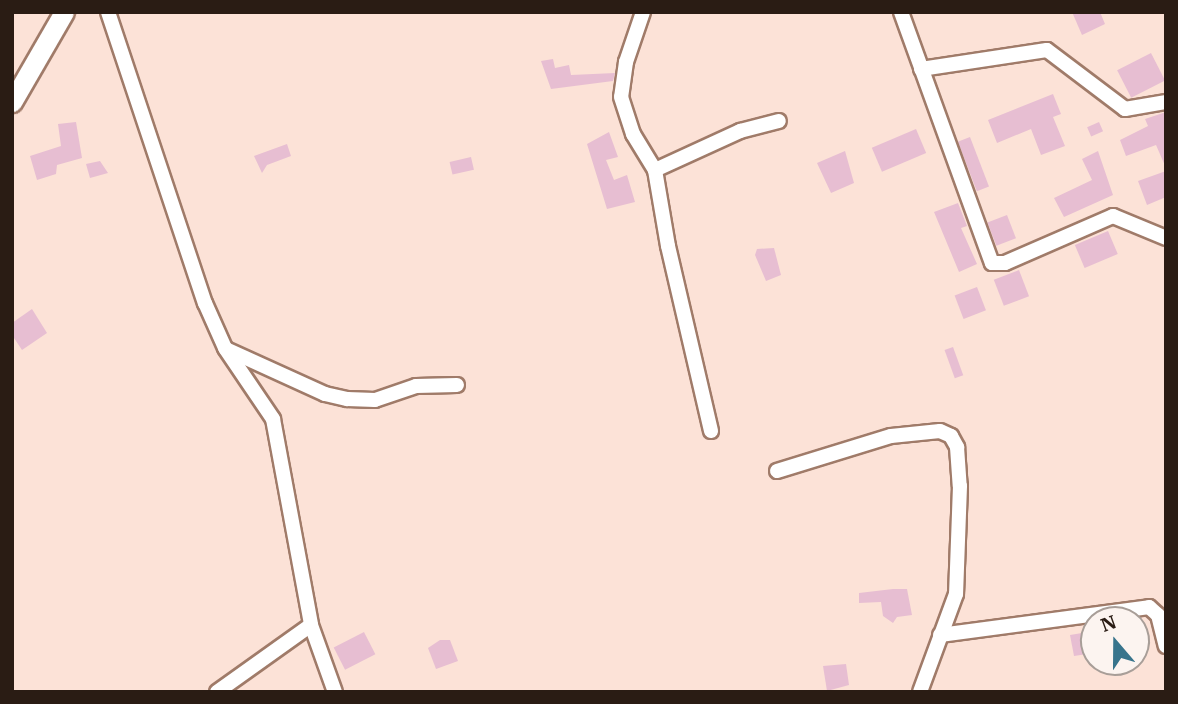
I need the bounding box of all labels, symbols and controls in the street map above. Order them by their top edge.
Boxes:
north arrow [1080,606,1150,676]
text: N [1097,609,1120,637]

